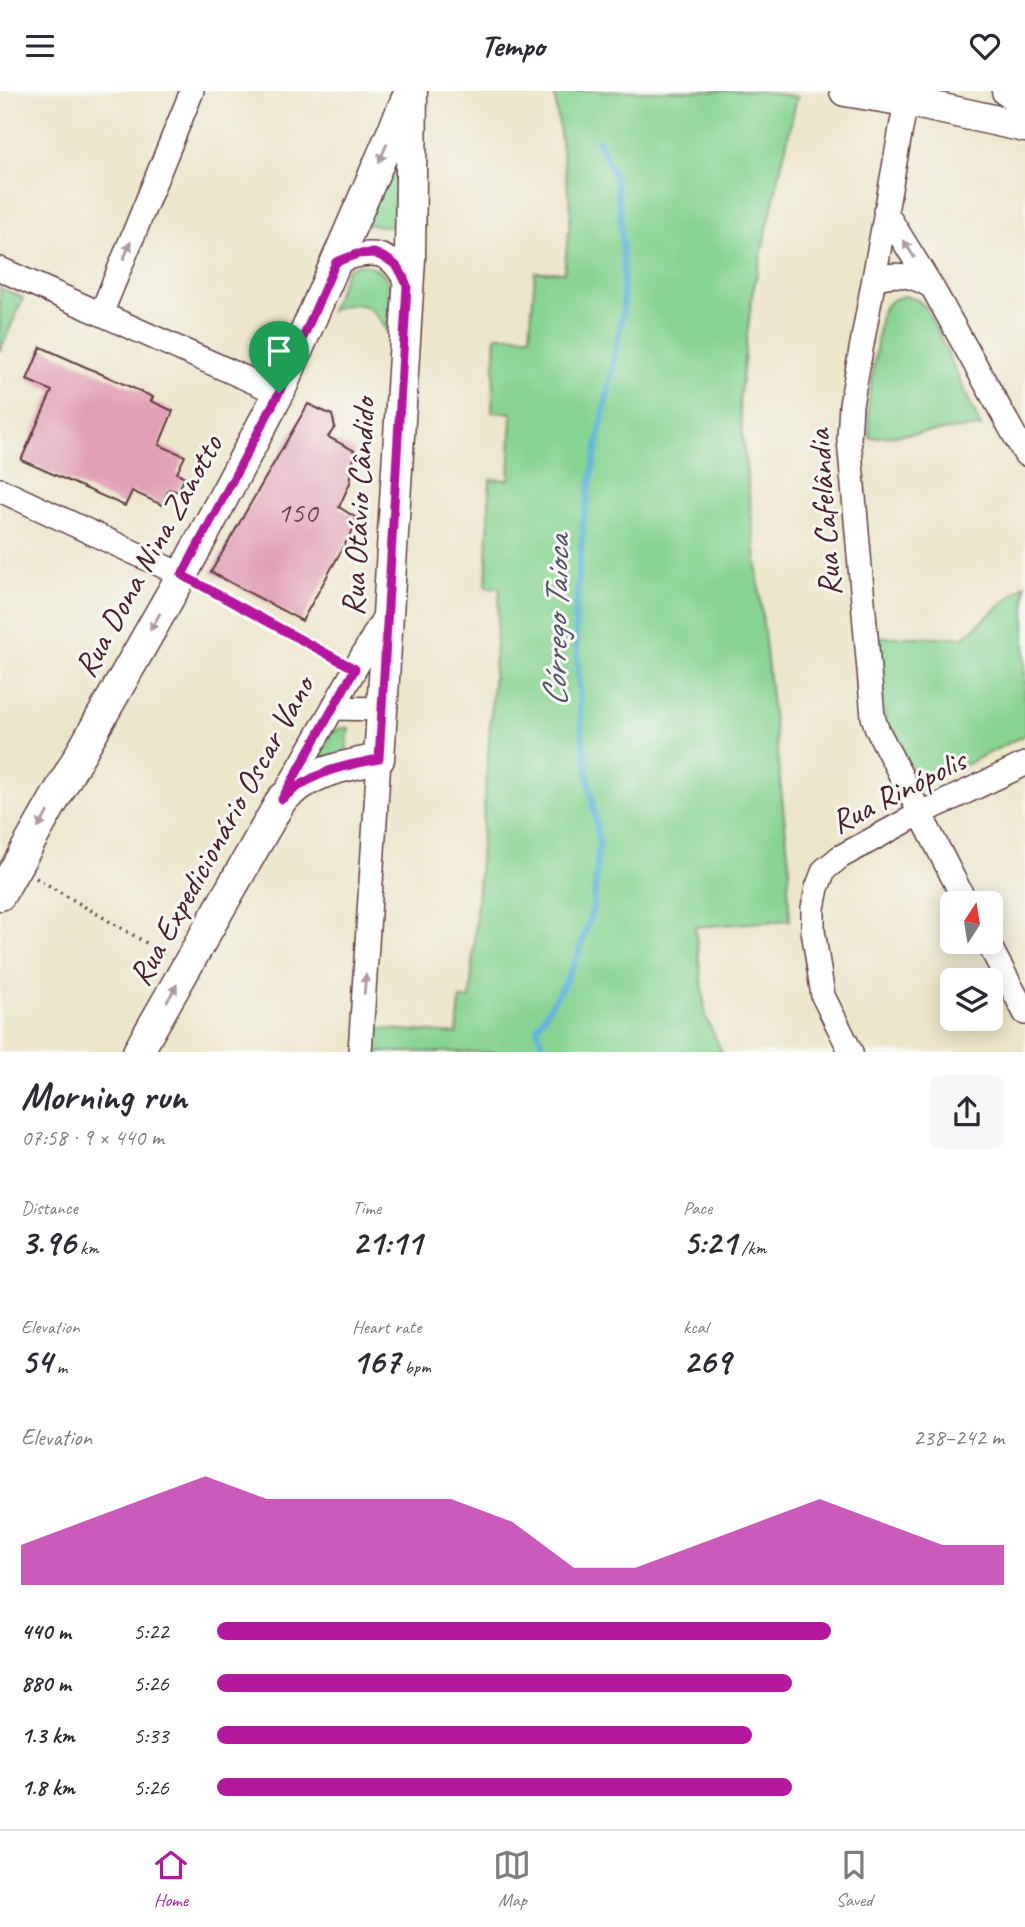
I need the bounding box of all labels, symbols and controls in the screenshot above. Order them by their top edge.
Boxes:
text: Tempo [480,25,545,66]
icon: menu [21,27,59,65]
icon: heart [966,27,1004,65]
one-way arrow [377,143,388,164]
one-way arrow [902,239,915,259]
one-way arrow [121,240,132,261]
pin [249,321,309,393]
icon: arrive [260,332,298,370]
street label: Rua Otávio Cândido [331,394,385,617]
street label: Rua Dona Nina Zanotto [64,426,233,684]
street label: Rua Cafelândia [797,426,851,598]
house number: 150 [277,493,320,531]
water label: Córrego Taioca [532,531,580,707]
one-way arrow [149,612,161,632]
street label: Rua Expedicionário Oscar Vano [119,666,325,993]
street label: Rua Rinópolis [823,738,975,843]
one-way arrow [37,810,49,829]
north arrow [940,891,1003,954]
map controls [940,891,1003,1031]
button: layers [940,968,1003,1031]
one-way arrow [359,973,370,995]
one-way arrow [166,983,178,1002]
text: Morning run [21,1073,187,1120]
button: share [930,1075,1004,1149]
text: 07:58 · 9 × 440 m [21,1123,164,1152]
text: Distance [21,1196,78,1220]
text: Time [352,1196,381,1220]
text: Pace [683,1196,712,1220]
text: 3.96 [21,1220,76,1265]
text: 21:11 [352,1220,422,1265]
text: 5:21 [683,1220,737,1265]
text: km [76,1236,99,1260]
text: /km [737,1236,766,1260]
text: Elevation [21,1315,79,1339]
text: Heart rate [352,1315,421,1339]
text: kcal [683,1315,708,1339]
text: 54 [21,1339,52,1384]
text: 167 [352,1339,400,1384]
text: 269 [683,1339,731,1384]
text: m [52,1355,67,1379]
text: bpm [400,1355,431,1379]
text: Elevation [21,1423,92,1452]
text: 238–242 m [913,1423,1004,1452]
text: 440 m [21,1617,71,1646]
text: 5:22 [133,1617,169,1646]
text: 880 m [21,1669,71,1698]
text: 5:26 [133,1669,169,1698]
text: 1.3 km [21,1721,75,1750]
text: 5:33 [133,1721,169,1750]
text: 1.8 km [21,1773,75,1802]
text: 5:26 [133,1773,169,1802]
tab: Home [152,1846,190,1912]
tab: Map [493,1846,531,1912]
tab: Saved [835,1846,873,1912]

